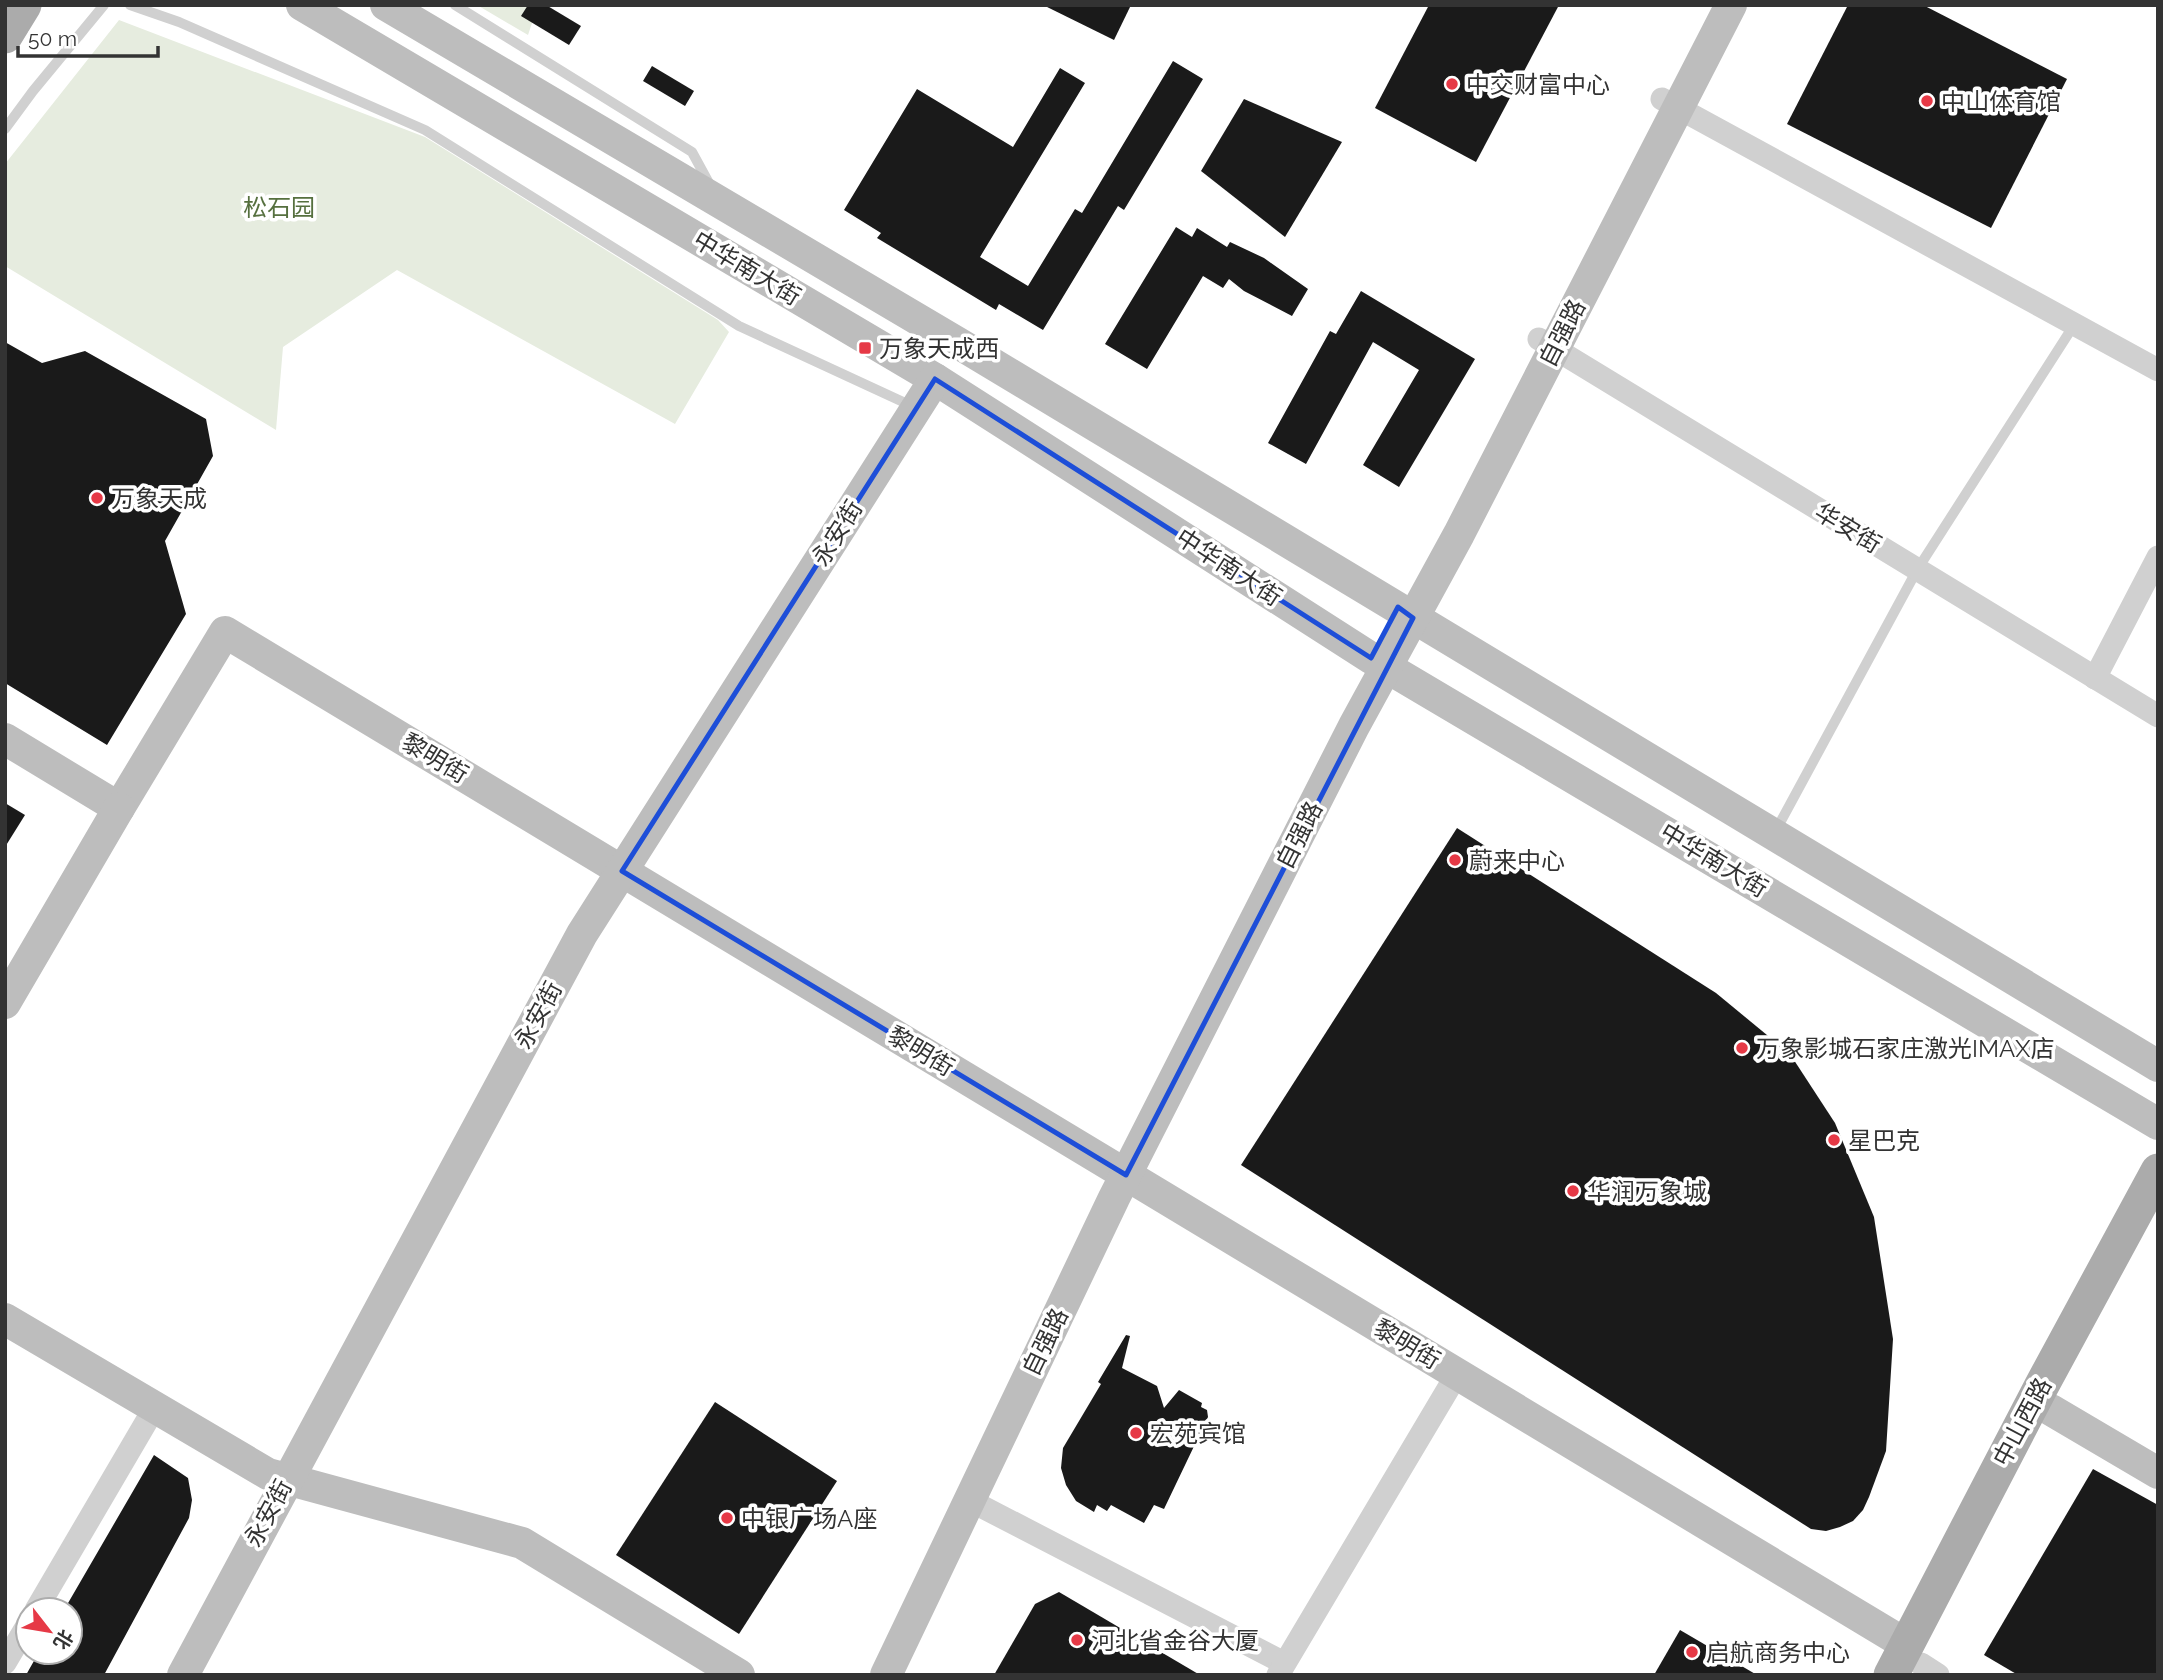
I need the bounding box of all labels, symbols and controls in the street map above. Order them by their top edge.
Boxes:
scale bar [18,14,158,58]
text: 50 m [28,26,77,51]
place label: 中交财富中心 [1466,70,1610,99]
marker: 中交财富中心 [1444,76,1460,92]
place label: 中山体育馆 [1941,87,2061,116]
marker: 中山体育馆 [1919,93,1935,109]
park label: 松石园 [243,193,315,222]
street label: 中华南大街 [688,225,806,311]
street label: 自强路 [1533,294,1591,372]
place label: 万象天成西 [879,334,999,363]
marker: 万象天成西 [857,340,873,356]
place label: 万象天成 [111,484,207,513]
marker: 万象天成 [89,490,105,506]
street label: 永安街 [806,495,868,571]
street label: 华安街 [1810,497,1886,559]
street label: 中华南大街 [1171,522,1287,612]
street label: 黎明街 [397,727,473,789]
street label: 自强路 [1270,796,1328,874]
street label: 中华南大街 [1655,817,1773,903]
place label: 蔚来中心 [1469,846,1565,875]
marker: 蔚来中心 [1447,852,1463,868]
street label: 永安街 [508,976,568,1054]
street label: 黎明街 [883,1020,959,1082]
place label: 万象影城石家庄激光IMAX店 [1756,1034,2054,1063]
marker: 万象影城石家庄激光IMAX店 [1734,1040,1750,1056]
place label: 星巴克 [1848,1126,1920,1155]
marker: 星巴克 [1826,1132,1842,1148]
place label: 华润万象城 [1587,1177,1707,1206]
marker: 华润万象城 [1565,1183,1581,1199]
street label: 自强路 [1016,1303,1074,1381]
street label: 黎明街 [1369,1313,1445,1375]
street label: 中山西路 [1987,1373,2057,1471]
place label: 宏苑宾馆 [1150,1419,1246,1448]
marker: 宏苑宾馆 [1128,1425,1144,1441]
street label: 永安街 [238,1474,298,1552]
place label: 中银广场A座 [741,1504,877,1533]
marker: 中银广场A座 [719,1510,735,1526]
north arrow [14,1596,84,1666]
text: 北 [49,1626,78,1654]
place label: 河北省金谷大厦 [1091,1626,1259,1655]
marker: 河北省金谷大厦 [1069,1632,1085,1648]
place label: 启航商务中心 [1706,1638,1850,1667]
marker: 启航商务中心 [1684,1644,1700,1660]

